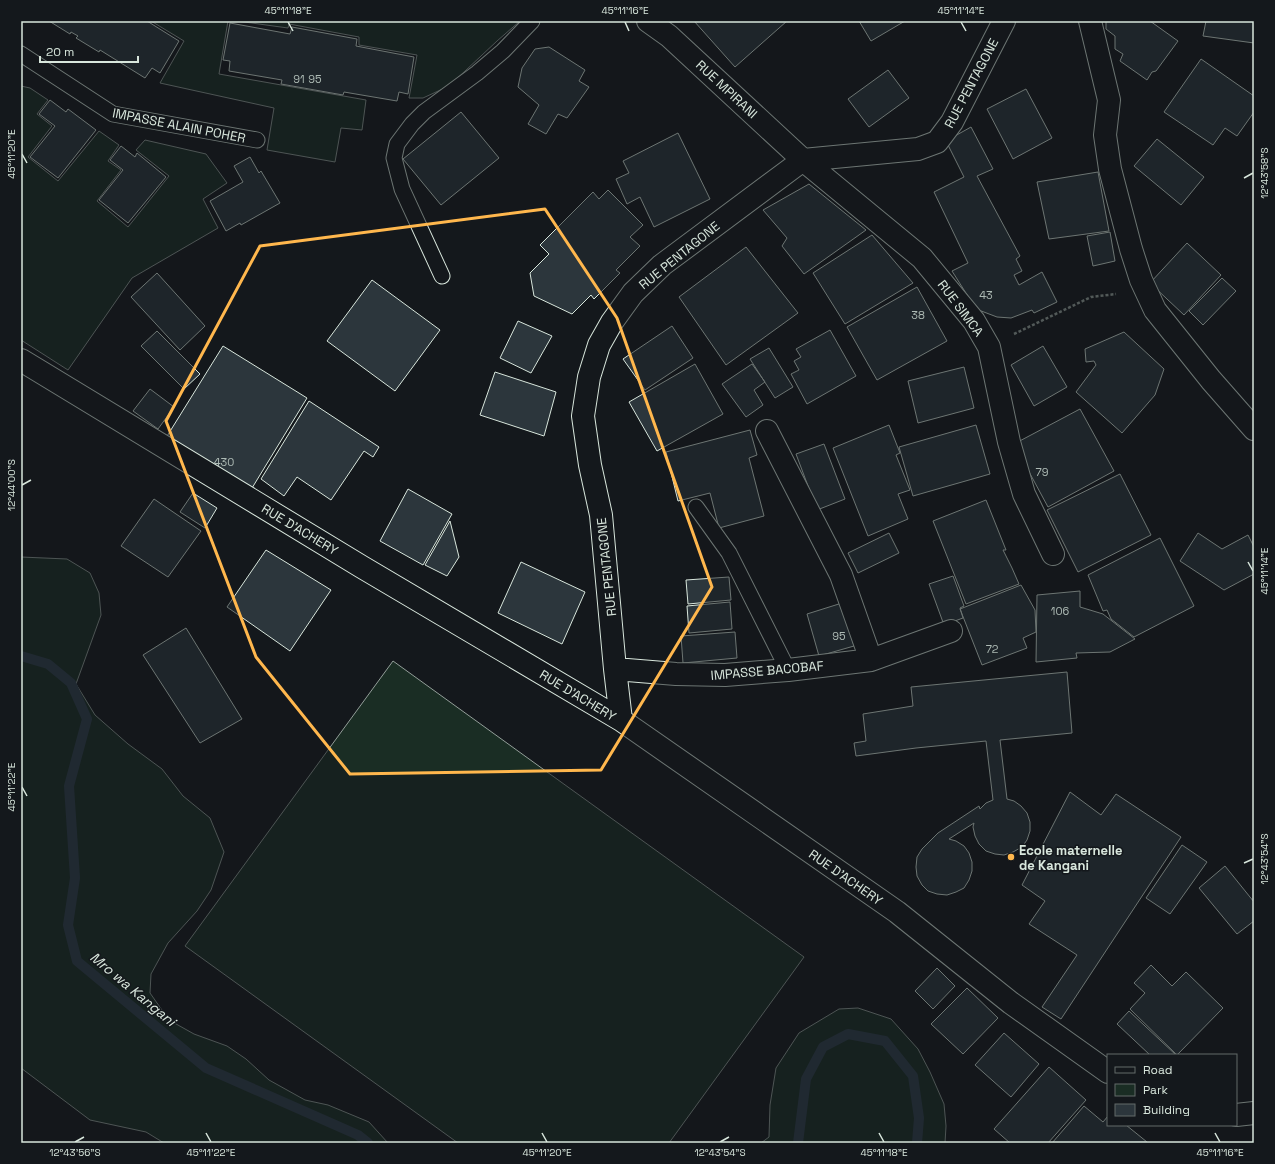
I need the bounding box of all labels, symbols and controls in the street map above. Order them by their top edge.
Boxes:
text: 45°11'18"E [264,4,312,17]
text: 45°11'16"E [601,4,649,17]
text: 45°11'14"E [938,4,985,17]
street label: RUE PENTAGONE [941,35,1002,131]
scale bar [40,38,138,64]
text: 20 m [46,44,74,60]
street label: RUE MPIRANI [692,57,761,122]
house number: 91 [293,72,305,86]
house number: 95 [308,72,322,86]
street label: IMPASSE ALAIN POHER [111,104,247,147]
text: 45°11'20"E [5,129,18,179]
text: 12°43'58"S [1258,147,1271,199]
street label: RUE PENTAGONE [635,218,723,293]
street label: RUE SIMCA [934,277,987,340]
house number: 43 [979,288,993,302]
house number: 38 [911,308,925,322]
house number: 430 [214,455,234,469]
text: 12°44'00"S [5,459,18,511]
house number: 79 [1036,465,1049,479]
street label: RUE D'ACHERY [258,500,341,559]
street label: RUE PENTAGONE [593,517,620,617]
text: 45°11'14"E [1258,547,1271,594]
house number: 106 [1051,604,1069,618]
house number: 95 [832,629,846,643]
house number: 72 [986,642,999,656]
street label: IMPASSE BACOBAF [710,657,824,684]
street label: RUE D'ACHERY [536,666,619,725]
text: 45°11'22"E [5,762,18,811]
text: 12°43'54"S [1258,833,1271,885]
place label: Ecole maternelle de Kangani [1019,842,1122,874]
street label: RUE D'ACHERY [805,846,886,909]
marker: Ecole maternelle de Kangani [1006,852,1016,862]
water label: Mro wa Kangani [86,948,181,1031]
legend [1107,1054,1237,1126]
text: Road [1143,1062,1172,1078]
text: Park [1143,1082,1168,1098]
text: Building [1143,1102,1190,1118]
text: 12°43'56"S [49,1146,101,1159]
text: 45°11'22"E [187,1146,236,1159]
text: 45°11'20"E [522,1146,572,1159]
text: 12°43'54"S [694,1146,746,1159]
text: 45°11'18"E [860,1146,908,1159]
text: 45°11'16"E [1196,1146,1244,1159]

